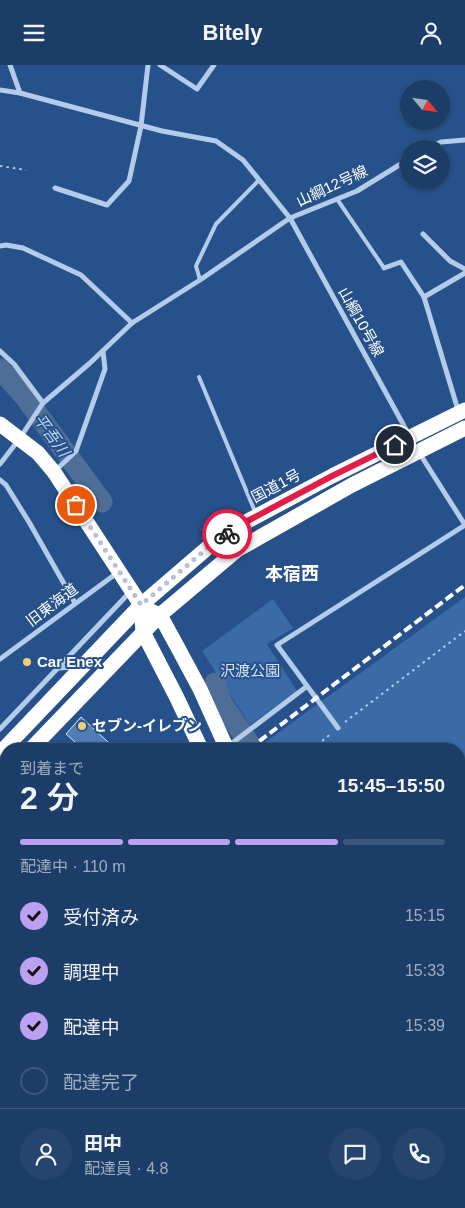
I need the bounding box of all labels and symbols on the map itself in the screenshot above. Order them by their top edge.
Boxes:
north arrow [400,80,450,130]
street label: 山綱12号線 [293,162,370,209]
street label: 山綱10号線 [335,284,387,359]
water label: 平吾川 [31,411,74,461]
pin [374,424,416,466]
street label: 国道1号 [248,466,303,506]
pin [55,484,97,526]
courier [202,509,252,559]
district label: 本宿西 [265,564,319,584]
street label: 旧東海道 [23,580,81,629]
place label: Car Enex [37,653,103,670]
marker: Car Enex [21,656,33,668]
park label: 沢渡公園 [220,662,280,679]
place label: セブン-イレブン [92,717,202,734]
marker: セブン-イレブン [76,720,88,732]

